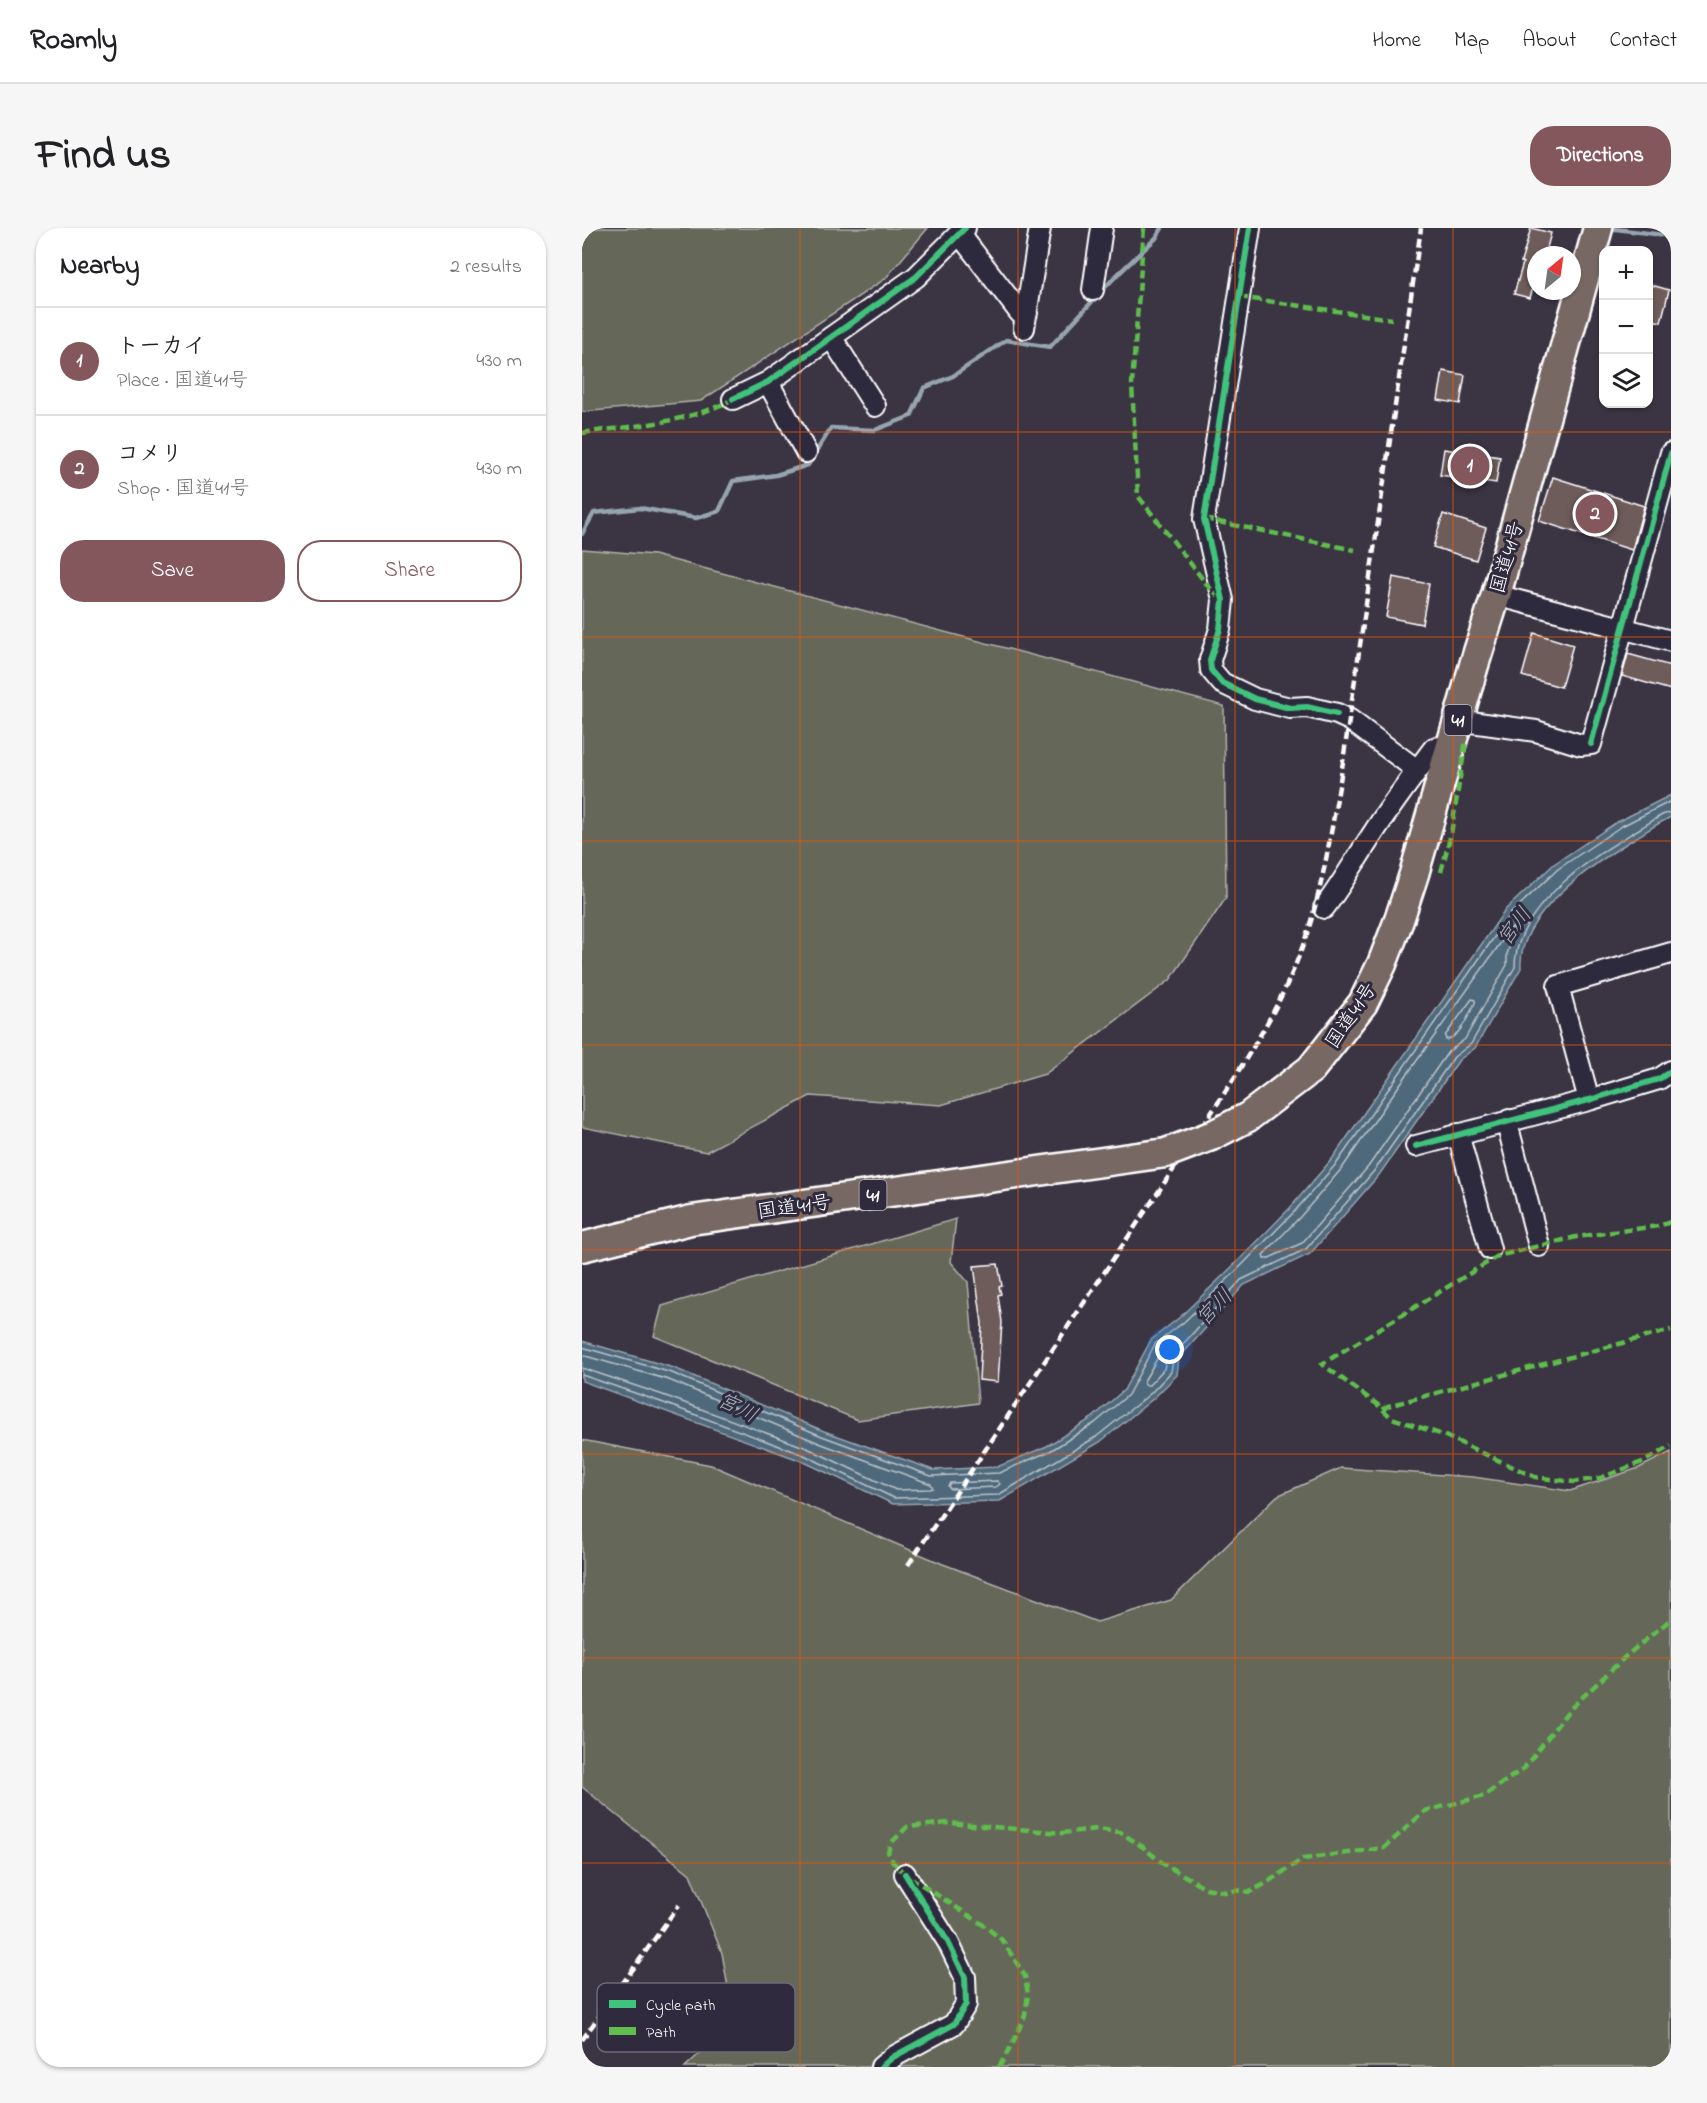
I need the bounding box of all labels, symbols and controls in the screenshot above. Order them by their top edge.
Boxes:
text: Roamly [30,21,117,62]
text: Home [1372,26,1421,56]
text: Map [1454,26,1489,56]
text: About [1522,26,1576,56]
text: Contact [1609,26,1677,56]
text: Find us [36,126,171,187]
button: Directions [1530,126,1671,186]
north arrow [1527,246,1581,300]
map controls [1599,246,1653,408]
button: + [1599,246,1653,300]
text: Nearby [60,248,139,286]
text: 2 results [450,253,522,282]
button: − [1599,300,1653,354]
text: トーカイ [117,331,205,363]
text: 1 [76,347,83,376]
text: 430 m [476,347,522,376]
button: layers [1599,354,1653,408]
text: Place · 国道41号 [117,367,248,396]
text: コメリ [117,439,183,471]
pin: 1 [1450,444,1490,488]
text: 2 [75,455,84,484]
text: 430 m [476,455,522,484]
text: Shop · 国道41号 [117,475,249,504]
pin: 2 [1576,492,1614,536]
street label: 国道41号 [1484,518,1533,598]
button: Save [60,540,285,602]
button: Share [297,540,522,602]
road number: 41 [1444,705,1472,735]
water label: 宮川 [1491,901,1540,953]
street label: 国道41号 [1319,977,1385,1055]
road number: 41 [860,1180,886,1210]
street label: 国道41号 [755,1189,833,1228]
water label: 宮川 [1190,1283,1241,1334]
your location [1155,1335,1184,1364]
water label: 宮川 [712,1386,763,1432]
legend [597,1983,795,2052]
text: Cycle path [646,1994,715,2018]
text: Path [646,2021,676,2045]

